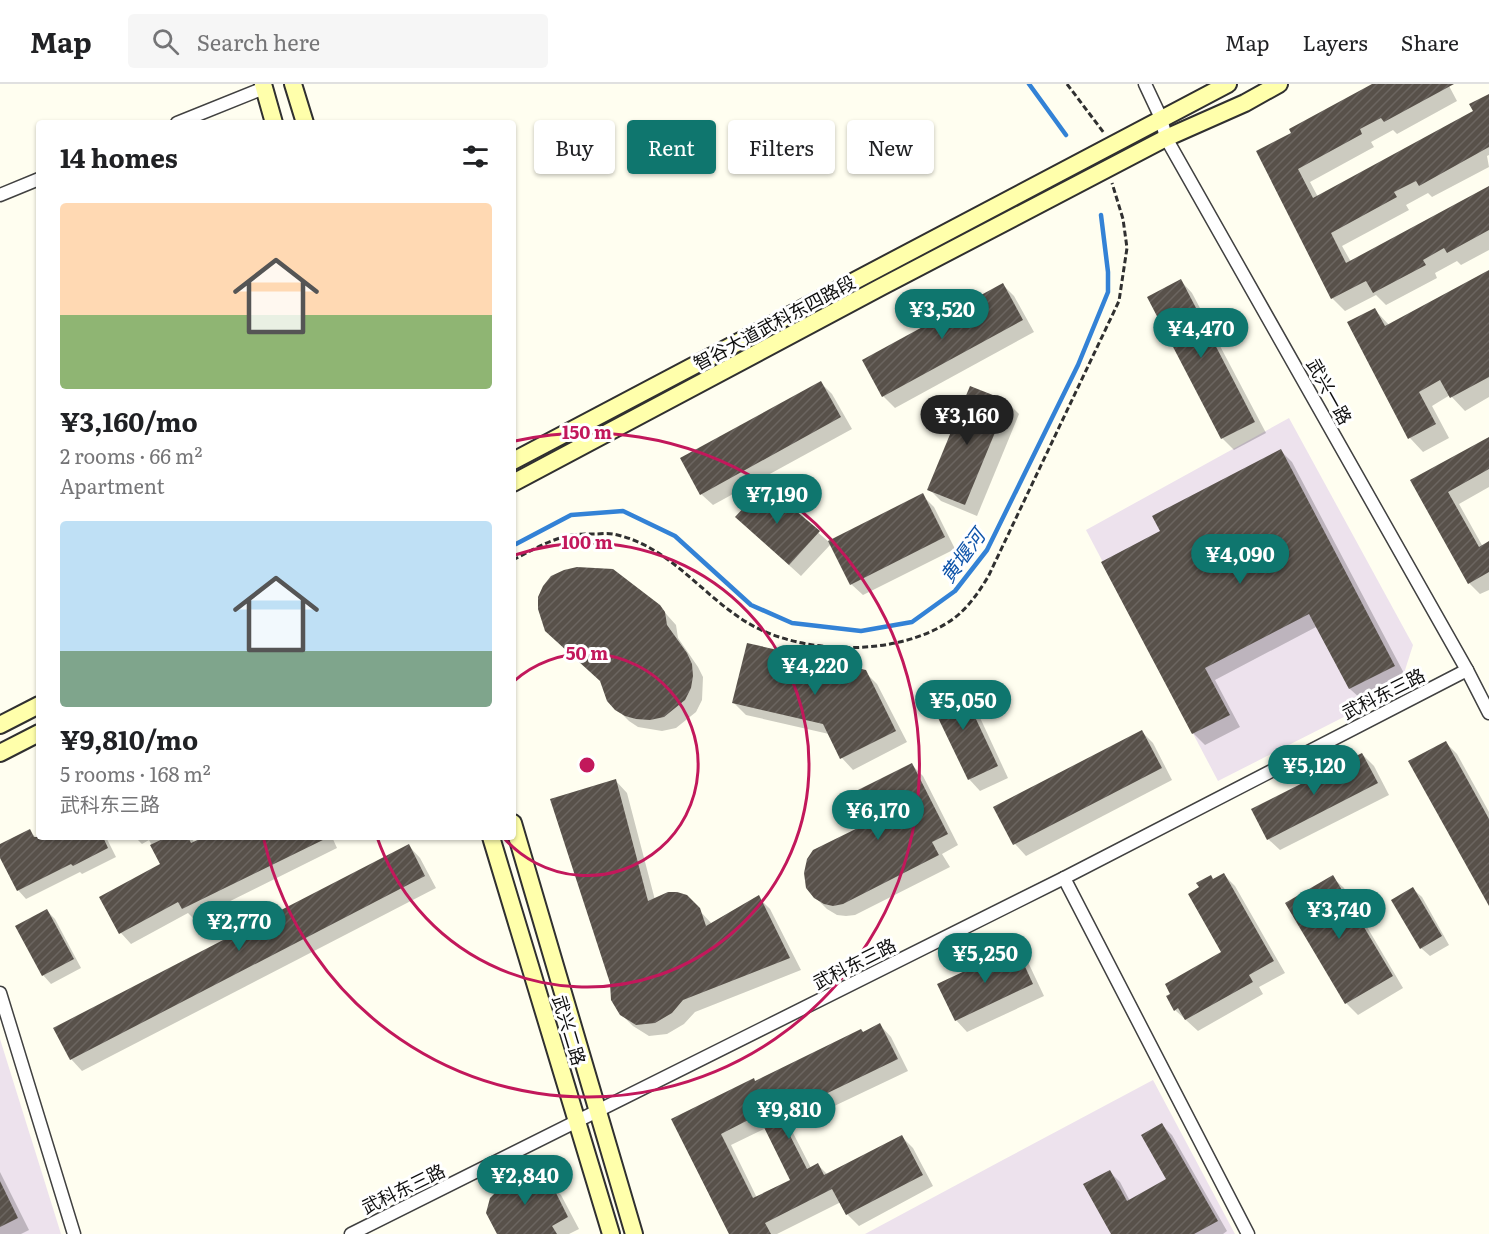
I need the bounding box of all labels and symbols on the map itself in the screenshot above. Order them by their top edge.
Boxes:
street label: 智谷大道武科东四路段 [688,268,860,376]
pin: ¥3,520 [893,289,991,340]
pin: ¥4,470 [1152,308,1250,359]
street label: 武兴一路 [1301,353,1359,429]
pin: ¥3,160 [918,395,1016,446]
text: 150 m [562,418,612,445]
pin: ¥7,190 [728,474,826,525]
water label: 黄堰河 [931,519,993,588]
text: 100 m [561,528,613,555]
pin: ¥4,090 [1191,534,1289,585]
text: 50 m [566,639,608,666]
pin: ¥4,220 [766,645,864,696]
street label: 武科东三路 [1337,661,1429,725]
pin: ¥5,050 [914,680,1012,731]
pin: ¥5,120 [1265,745,1363,796]
centre of rings [577,755,597,775]
pin: ¥6,170 [829,790,927,841]
pin: ¥3,740 [1290,889,1388,940]
pin: ¥2,770 [190,901,288,952]
street label: 武科东三路 [808,931,900,995]
pin: ¥5,250 [936,933,1034,984]
street label: 武兴二路 [547,992,593,1068]
pin: ¥9,810 [740,1089,838,1140]
pin: ¥2,840 [476,1155,574,1206]
street label: 武科东三路 [357,1156,449,1220]

